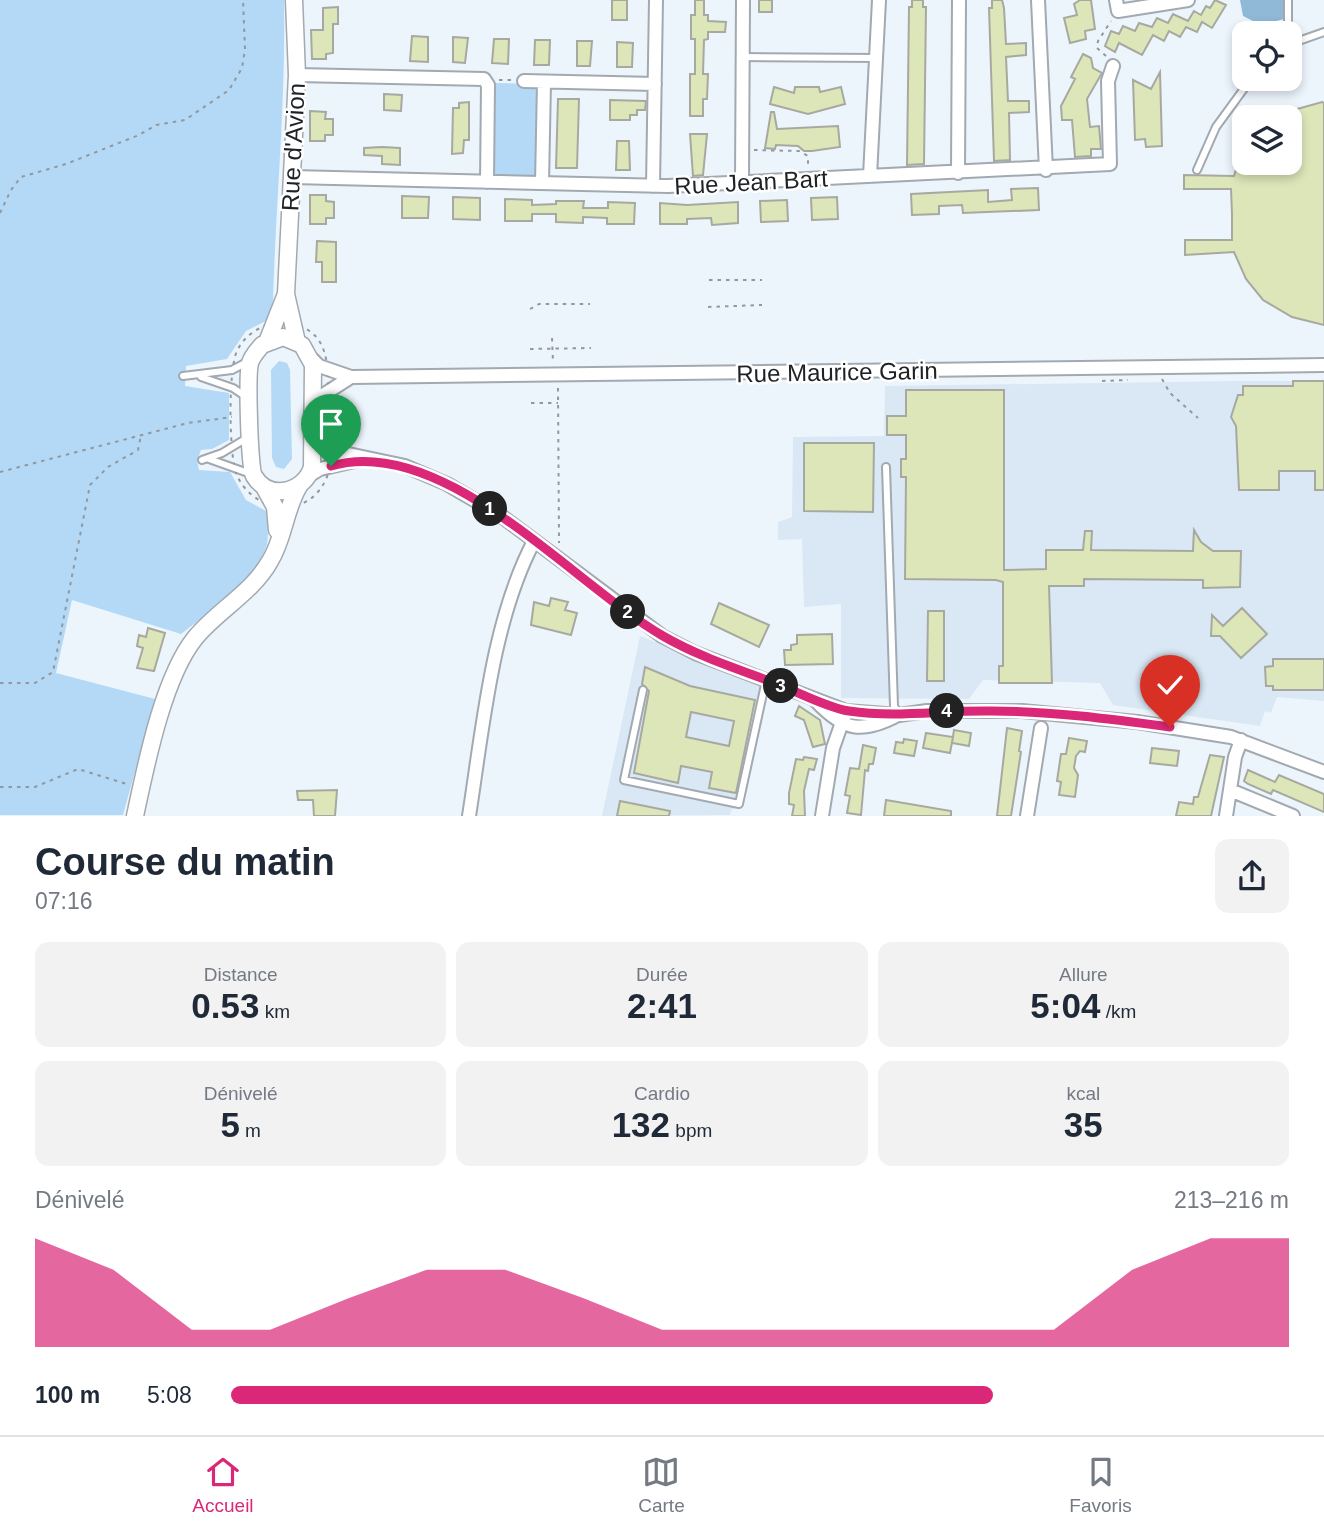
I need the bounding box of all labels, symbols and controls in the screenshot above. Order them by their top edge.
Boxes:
map controls [1232,21,1302,175]
button: locate [1232,21,1302,91]
street label: Rue d'Avion [276,82,310,212]
button: layers [1232,105,1302,175]
street label: Rue Jean Bart [674,164,829,199]
street label: Rue Maurice Garin [736,357,938,387]
pin [301,394,361,466]
icon: arrive [312,405,350,443]
pin: 1 [472,491,508,526]
text: 1 [484,498,495,519]
pin: 2 [610,594,646,630]
text: 2 [622,601,633,622]
pin [1140,655,1200,727]
icon: check [1151,666,1189,704]
pin: 3 [764,668,798,704]
text: 3 [775,675,786,696]
pin: 4 [930,694,964,728]
text: 4 [941,700,952,721]
button: share [1215,839,1289,913]
text: Course du matin [35,841,335,883]
text: 07:16 [35,888,93,914]
text: Distance [204,964,278,985]
text: Durée [636,964,688,985]
text: Allure [1059,964,1108,985]
text: 0.53 [191,986,259,1025]
text: 2:41 [627,986,697,1025]
text: 5:04 [1030,986,1100,1025]
text: km [259,1001,290,1022]
text: /km [1100,1001,1136,1022]
text: Dénivelé [204,1083,278,1104]
text: Cardio [634,1083,690,1104]
text: kcal [1066,1083,1100,1104]
text: 5 [220,1105,240,1144]
text: 132 [612,1105,670,1144]
text: 35 [1064,1105,1103,1144]
text: m [240,1120,261,1141]
text: bpm [670,1120,712,1141]
text: Dénivelé [35,1187,125,1213]
text: 213–216 m [1174,1187,1289,1213]
text: 100 m [35,1382,100,1408]
text: 5:08 [147,1382,192,1408]
tab: Accueil [192,1453,254,1517]
tab: Carte [638,1453,685,1517]
tab: Favoris [1069,1453,1132,1517]

